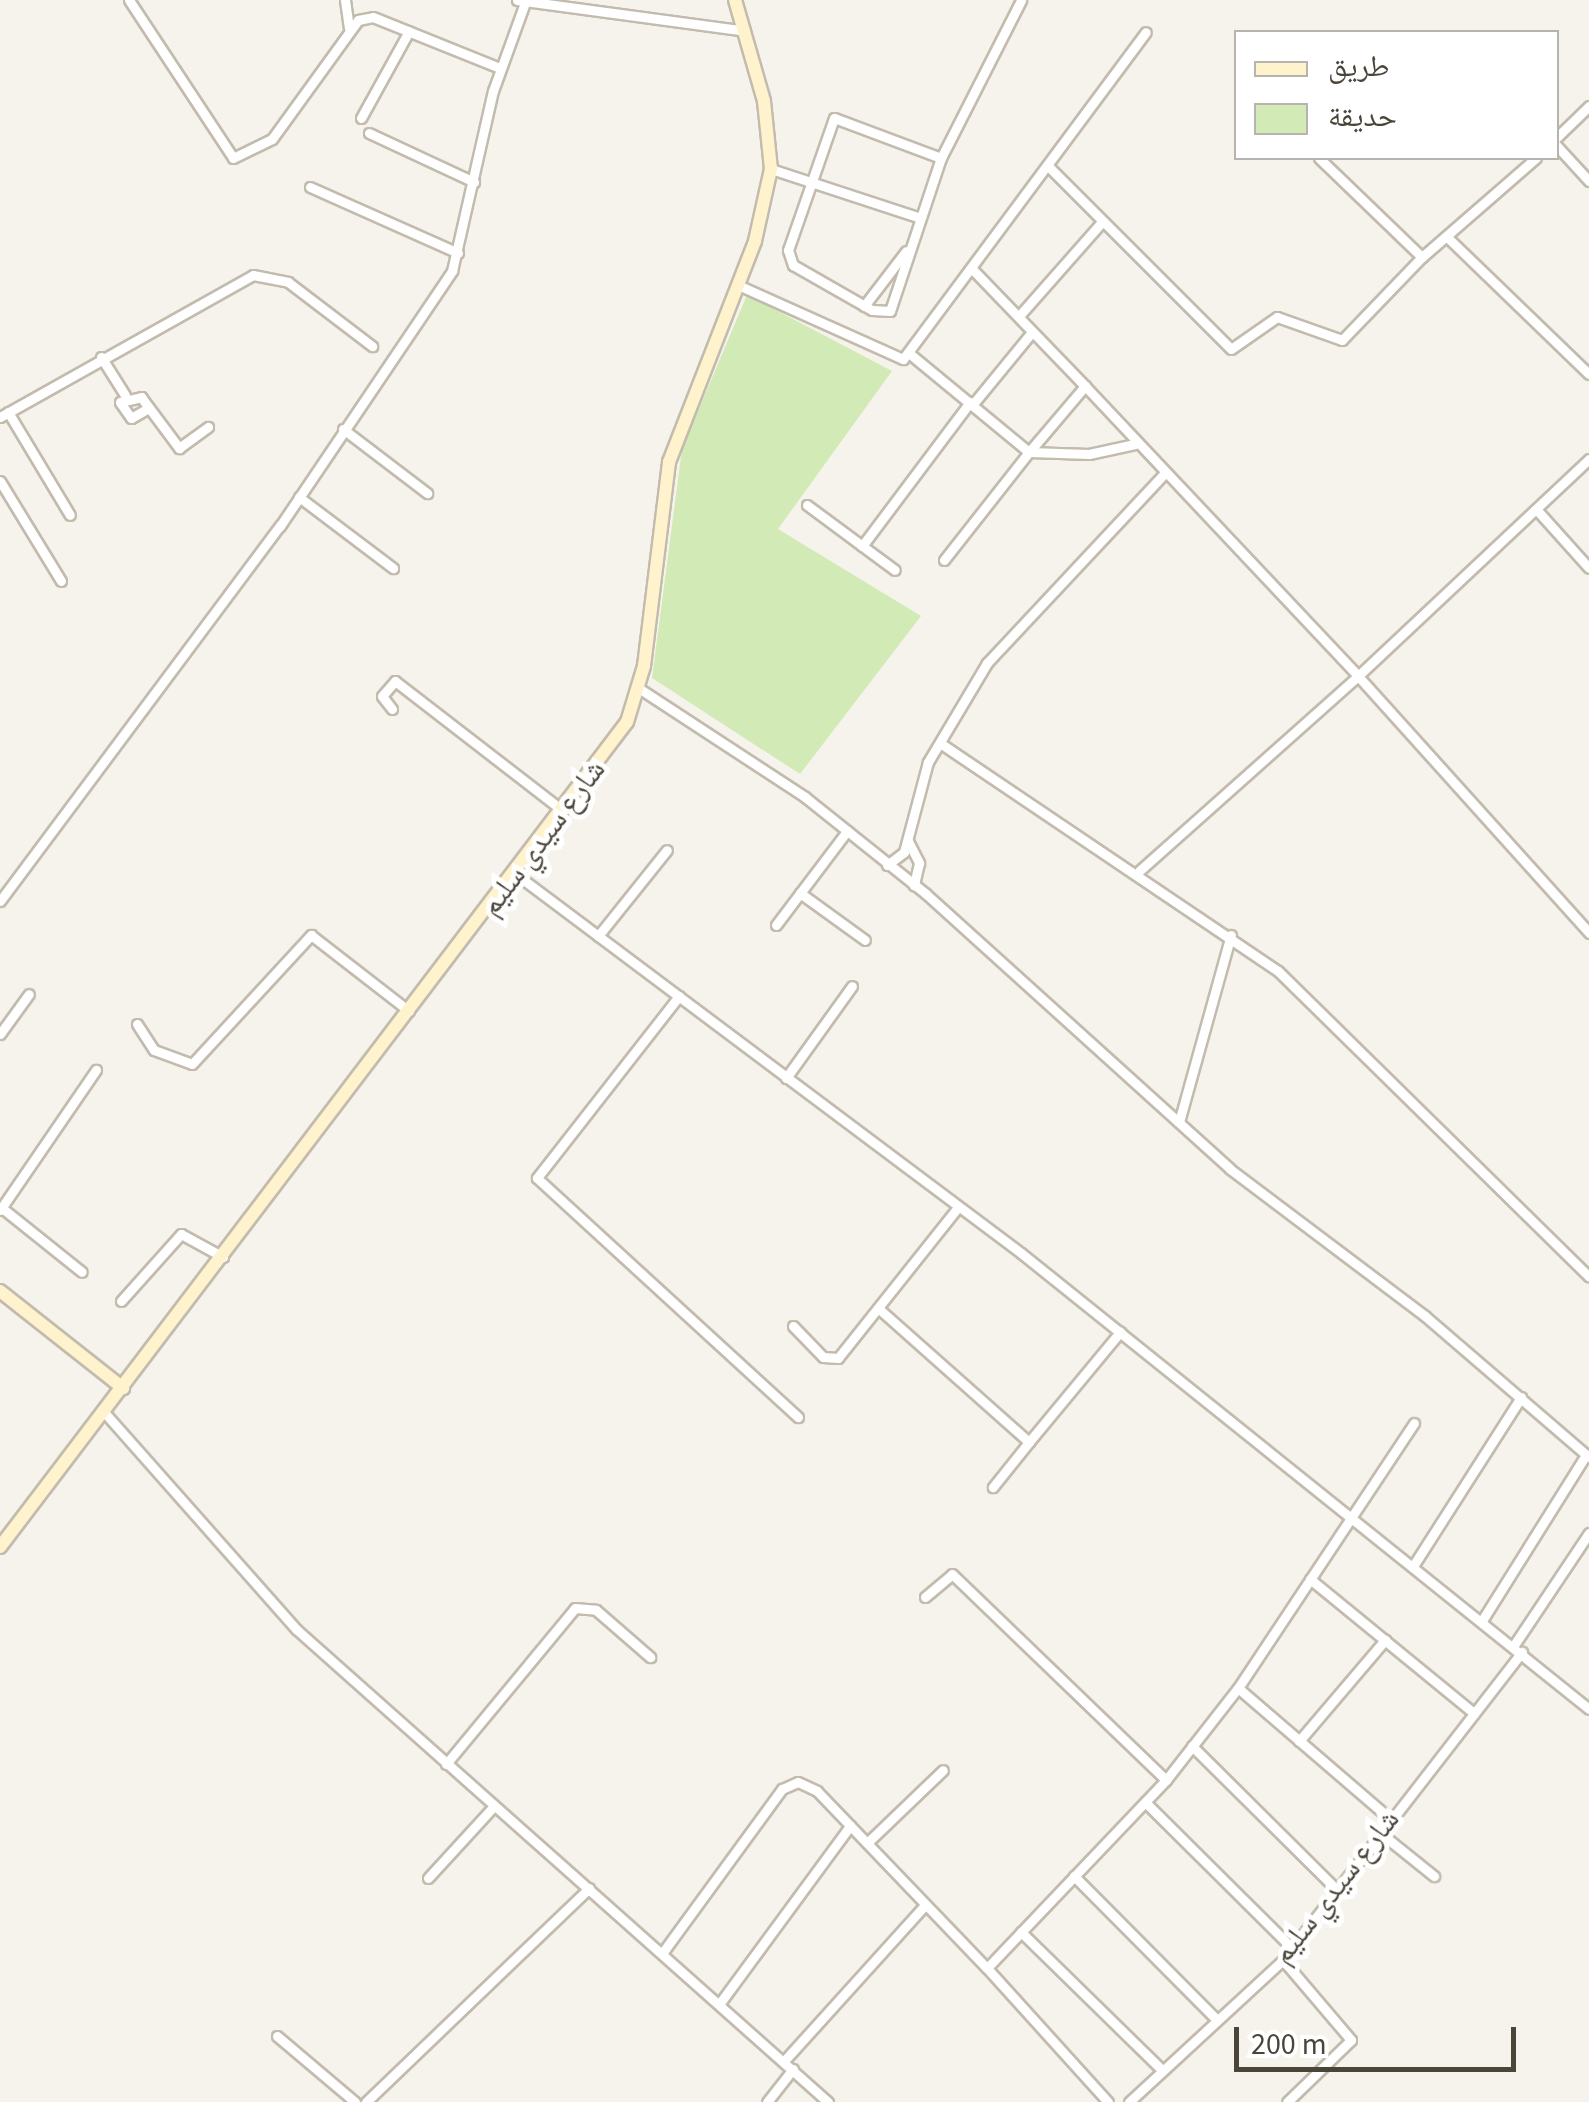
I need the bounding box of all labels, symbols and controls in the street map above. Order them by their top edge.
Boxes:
legend [1234,30,1559,160]
text: طريق [1328,45,1389,88]
text: حديقة [1328,95,1397,138]
street label: شارع سيدي سليم [473,753,613,923]
street label: شارع سيدي سليم [1265,1803,1407,1971]
scale bar [1239,2007,1522,2069]
text: 200 m [1251,2023,1327,2066]

